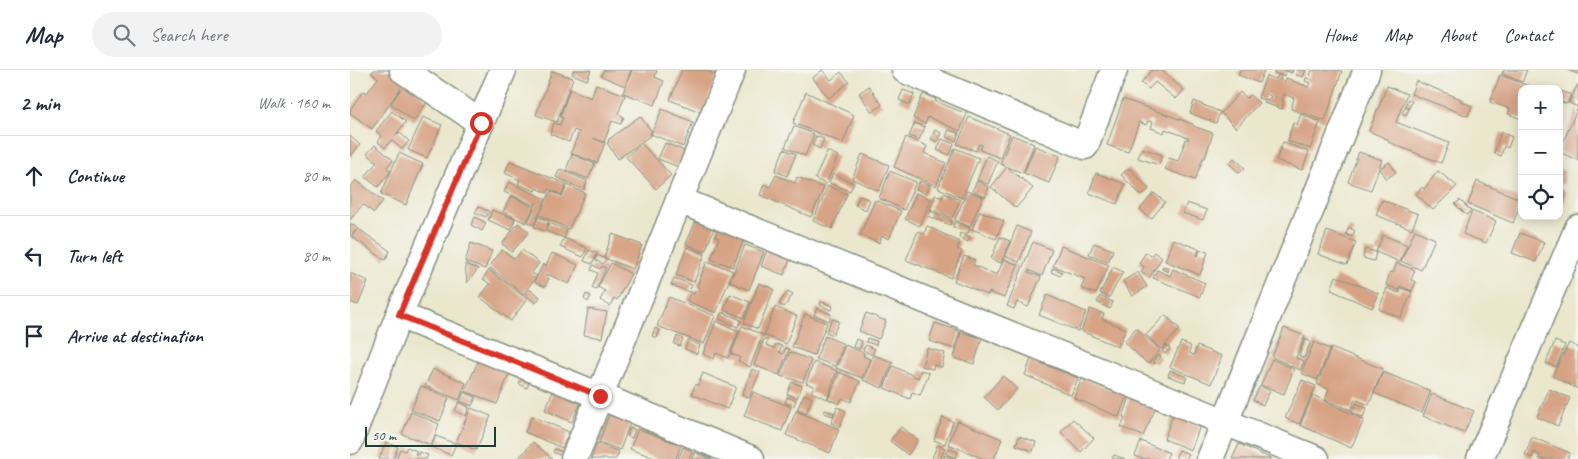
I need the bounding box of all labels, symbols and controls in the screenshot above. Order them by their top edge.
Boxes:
search box [92,12,442,57]
text: Map [25,20,62,50]
icon: search [110,21,138,49]
text: Search here [150,23,228,47]
text: Home [1324,24,1357,46]
text: Map [1385,24,1412,46]
text: About [1440,24,1476,46]
text: Contact [1504,24,1553,46]
map controls [1518,85,1563,220]
button: + [1518,85,1563,130]
text: 2 min [20,90,60,116]
text: Walk · 160 m [258,93,330,113]
route start [470,112,493,135]
button: − [1518,130,1563,175]
icon: ahead [20,162,48,190]
text: Continue [67,164,124,188]
text: 80 m [303,166,330,186]
button: locate [1518,175,1563,220]
icon: left [20,242,48,270]
text: Turn left [67,244,122,268]
text: 80 m [303,246,330,266]
icon: arrive [20,322,48,350]
text: Arrive at destination [67,324,203,348]
route end [589,385,612,408]
scale bar [365,424,496,447]
text: 50 m [372,427,396,444]

